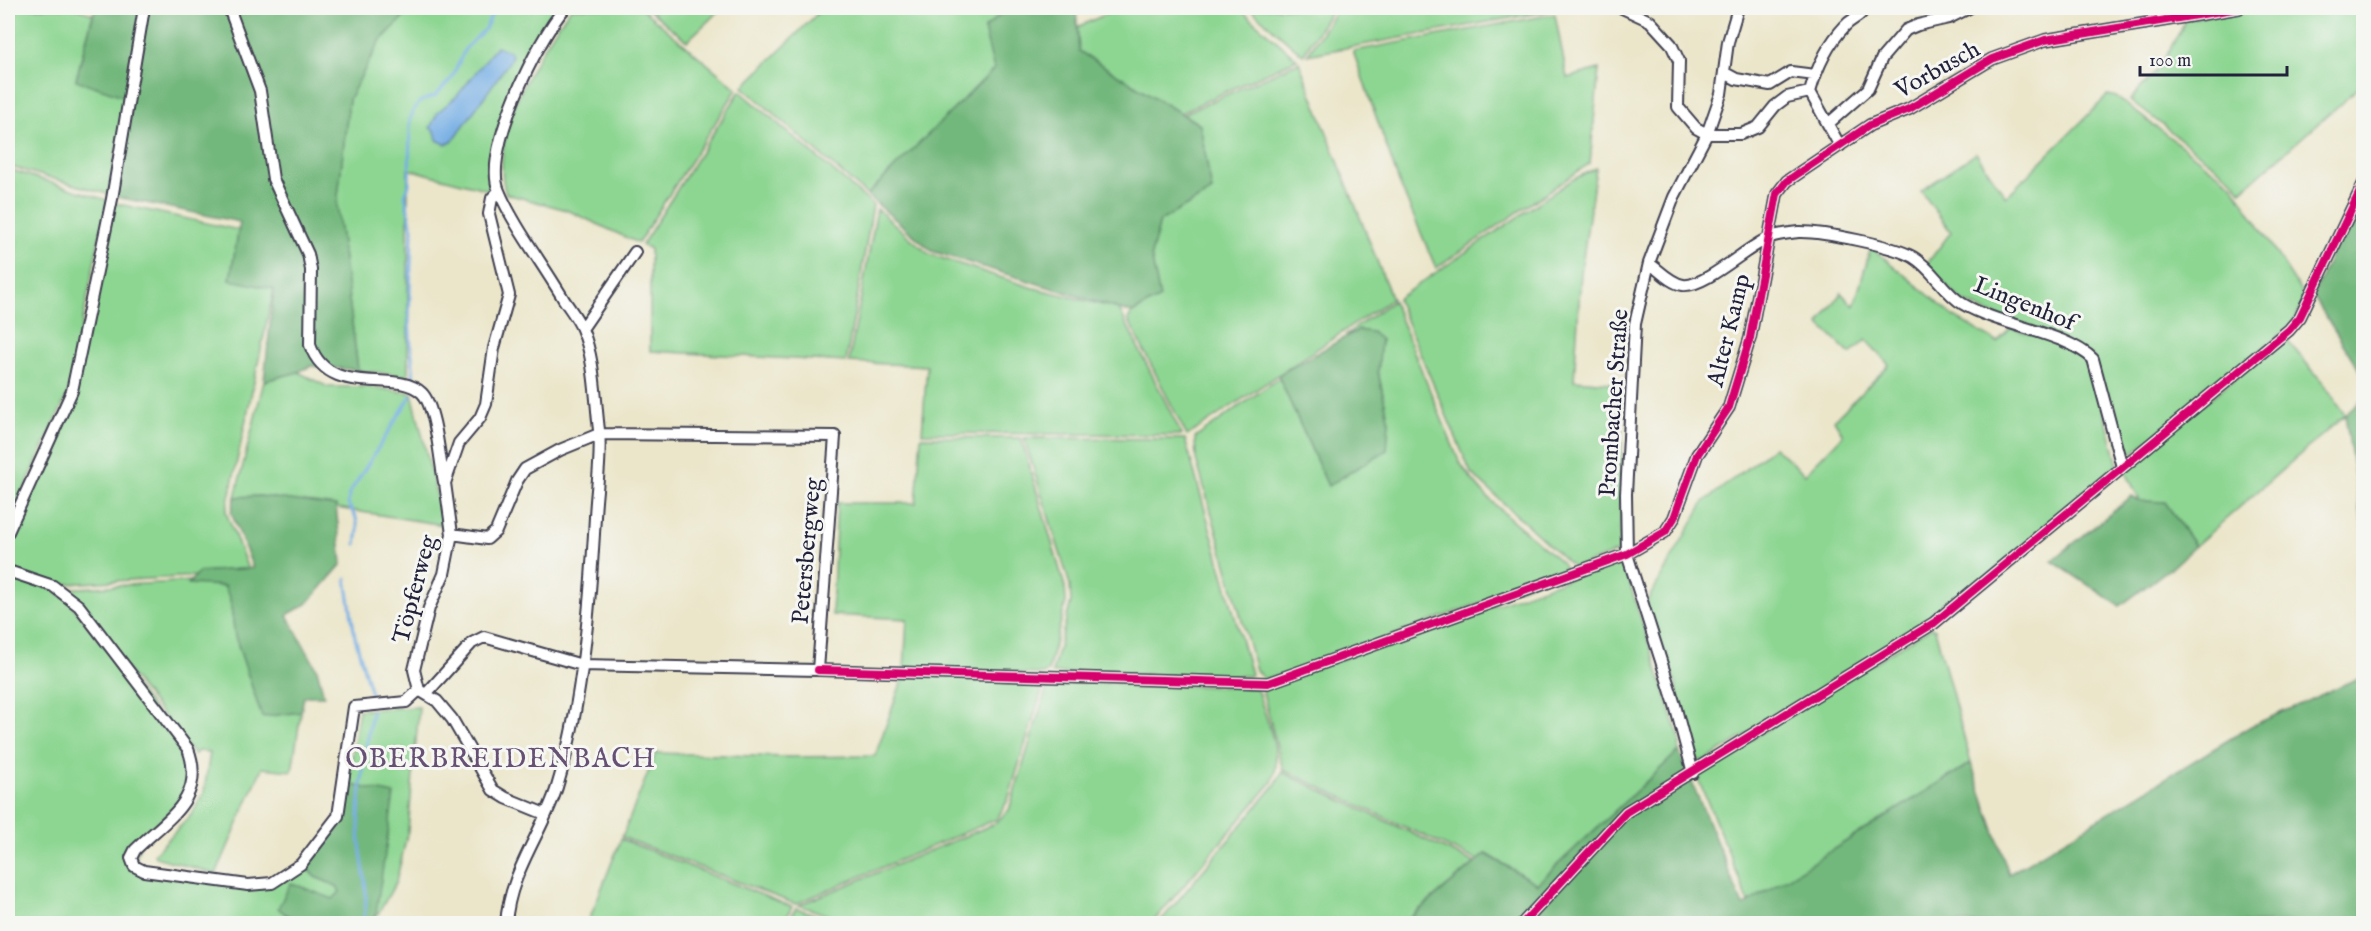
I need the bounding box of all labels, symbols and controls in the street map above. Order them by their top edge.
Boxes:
street label: Vorbusch [1889,34,1986,107]
scale bar [2140,39,2287,77]
text: 100 m [2149,50,2191,73]
street label: Lingenhof [1969,270,2084,340]
street label: Alter Kamp [1700,271,1758,391]
street label: Prombacher Straße [1592,308,1637,498]
street label: Petersbergweg [786,476,829,626]
street label: Töpferweg [386,531,445,647]
district label: OBERBREIDENBACH [345,743,657,777]

